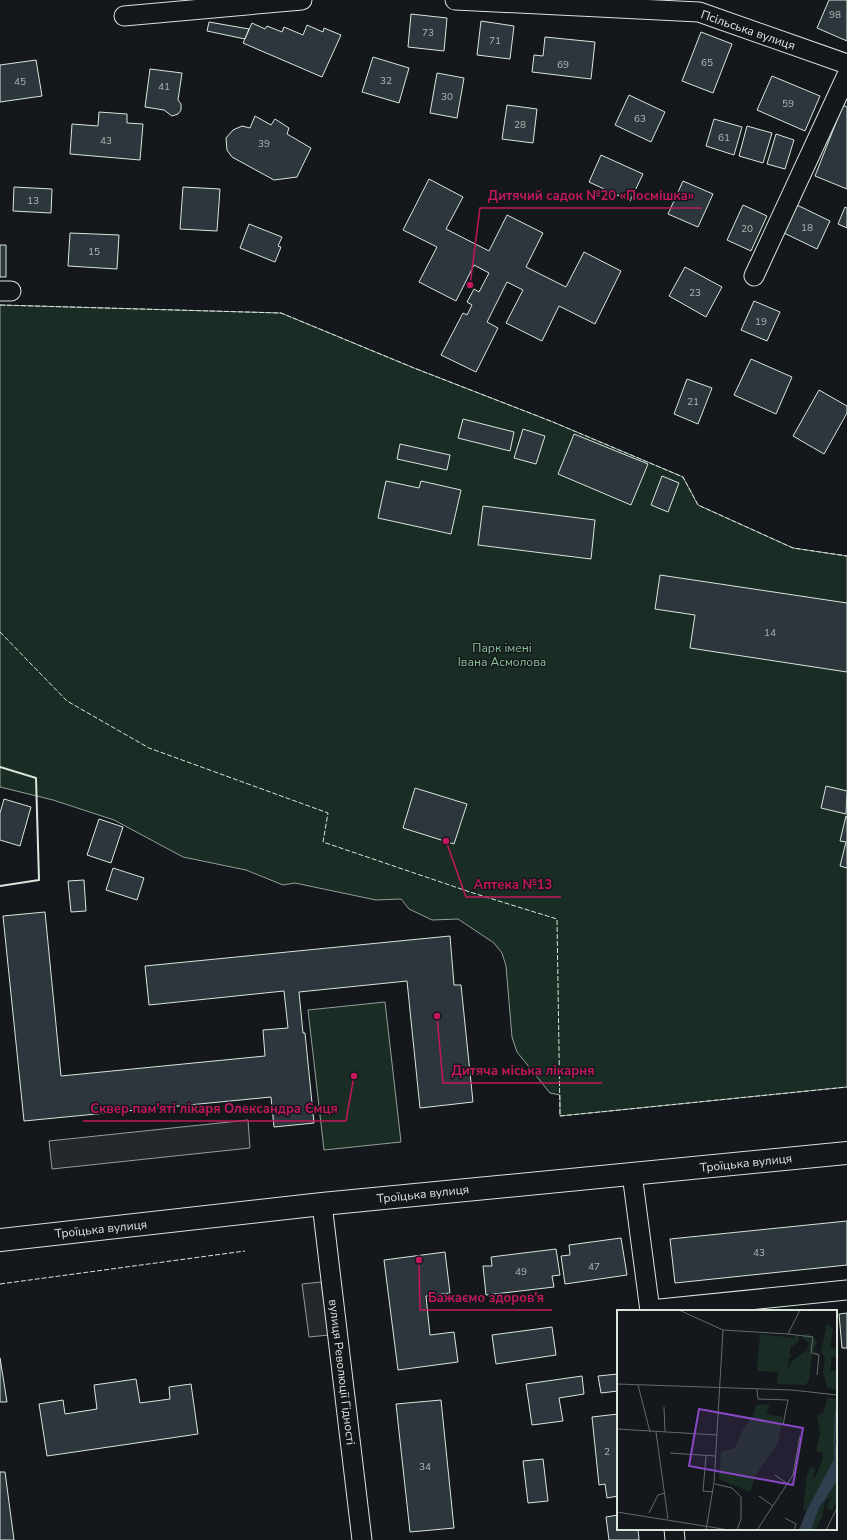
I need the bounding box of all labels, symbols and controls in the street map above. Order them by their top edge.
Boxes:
street label: Псільська вулиця [699,6,797,54]
house number: 98 [829,8,841,22]
house number: 73 [422,26,434,40]
house number: 71 [489,34,501,48]
house number: 65 [701,56,713,70]
house number: 69 [557,58,569,72]
house number: 32 [380,74,392,88]
house number: 45 [14,75,26,89]
house number: 41 [158,80,170,94]
house number: 30 [441,90,453,104]
house number: 59 [782,97,794,111]
house number: 63 [634,112,646,126]
house number: 28 [514,118,526,132]
house number: 61 [718,131,730,145]
house number: 43 [100,134,112,148]
house number: 39 [258,137,270,151]
callout: Дитячий садок №20 «Посмішка» [480,183,702,208]
text: Дитячий садок №20 «Посмішка» [488,187,694,205]
house number: 13 [27,194,39,208]
house number: 18 [801,221,813,235]
house number: 20 [741,222,753,236]
house number: 15 [88,245,100,259]
house number: 23 [689,286,701,300]
house number: 19 [755,315,767,329]
house number: 21 [687,395,699,409]
house number: 14 [764,626,776,640]
park label: Парк імені Івана Асмолова [458,640,546,670]
callout: Аптека №13 [466,872,561,897]
text: Аптека №13 [474,876,553,894]
callout: Дитяча міська лікарня [443,1058,602,1083]
text: Дитяча міська лікарня [452,1062,594,1080]
callout: Сквер пам'яті лікаря Олександра Ємця [83,1096,346,1121]
text: Сквер пам'яті лікаря Олександра Ємця [90,1100,338,1118]
street label: Троїцька вулиця [699,1150,793,1176]
street label: Троїцька вулиця [376,1181,470,1207]
street label: Троїцька вулиця [54,1216,148,1242]
house number: 43 [753,1246,765,1260]
house number: 47 [588,1260,600,1274]
house number: 49 [515,1265,527,1279]
callout: Бажаємо здоров'я [420,1285,552,1310]
text: Бажаємо здоров'я [428,1289,544,1307]
street label: вулиця Революції Гідності [325,1298,359,1446]
inset map [617,1310,837,1530]
house number: 2 [604,1445,610,1459]
house number: 34 [419,1460,431,1474]

